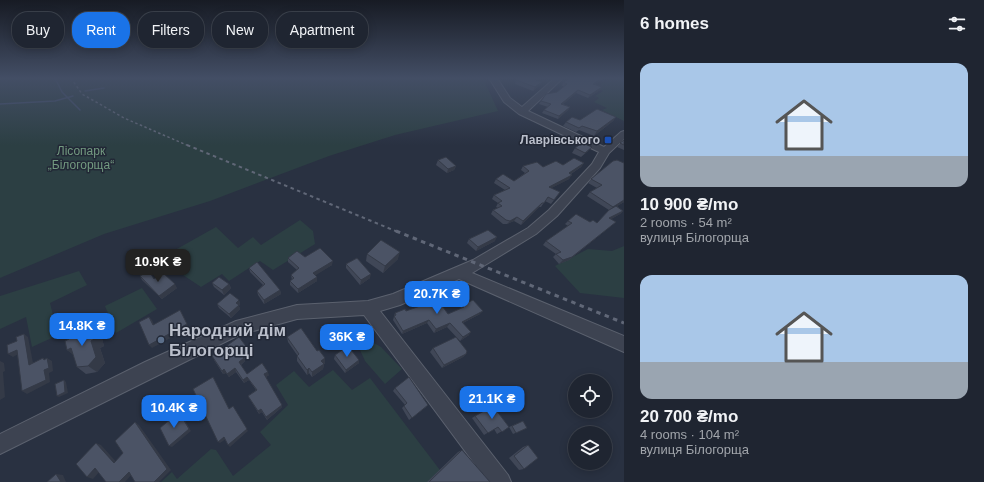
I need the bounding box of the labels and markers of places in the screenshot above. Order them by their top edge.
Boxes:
place label: Лаврівського [520,133,600,147]
marker: Лаврівського [603,135,613,145]
pin: 10.9K ₴ [121,249,195,283]
pin: 20.7K ₴ [400,281,474,315]
pin: 14.8K ₴ [45,313,119,347]
place label: Народний дім Білогорщі [169,321,286,360]
pin: 36K ₴ [319,324,375,358]
marker: Народний дім Білогорщі [156,335,166,345]
pin: 21.1K ₴ [455,386,529,420]
pin: 10.4K ₴ [137,395,211,429]

